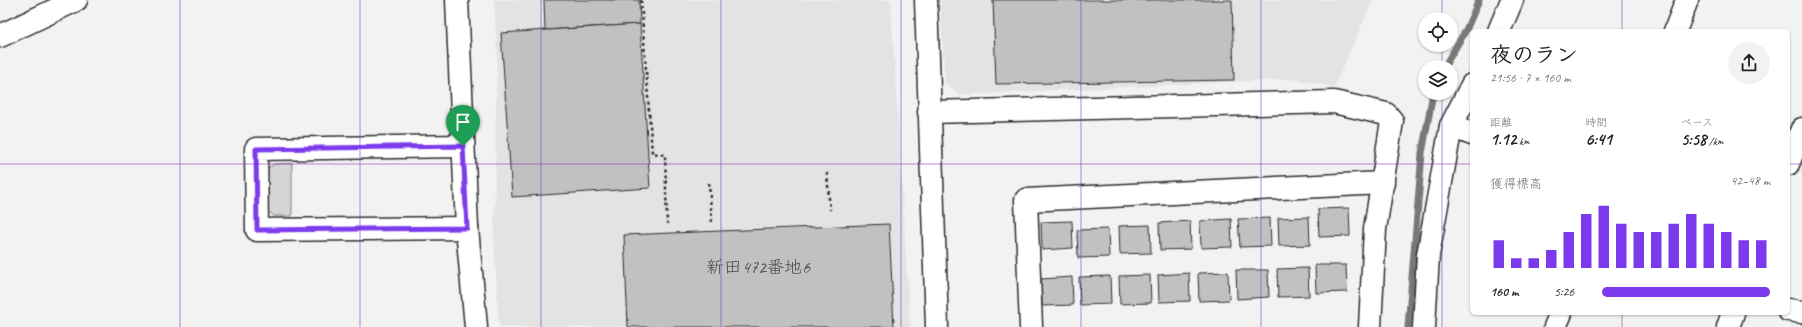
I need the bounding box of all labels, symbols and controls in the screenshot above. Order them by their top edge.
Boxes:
map controls [1418,12,1458,100]
button: locate [1418,12,1458,52]
text: 夜のラン [1490,41,1578,69]
button: share [1728,42,1770,84]
button: layers [1418,60,1458,100]
text: 21:56 · 7 × 160 m [1490,70,1571,86]
pin [446,105,480,146]
icon: arrive [452,111,474,133]
text: 距離 [1490,115,1512,129]
text: 時間 [1585,115,1607,129]
text: ペース [1681,115,1713,129]
text: 1.12 [1490,129,1516,150]
text: 6:41 [1585,129,1612,150]
text: 5:58 [1681,129,1706,150]
text: km [1516,134,1530,148]
text: /km [1706,134,1723,148]
text: 42–48 m [1730,173,1770,189]
text: 獲得標高 [1490,176,1542,192]
house number: 新田472番地6 [706,256,811,278]
text: 160 m [1490,284,1518,300]
text: 5:26 [1554,284,1574,300]

